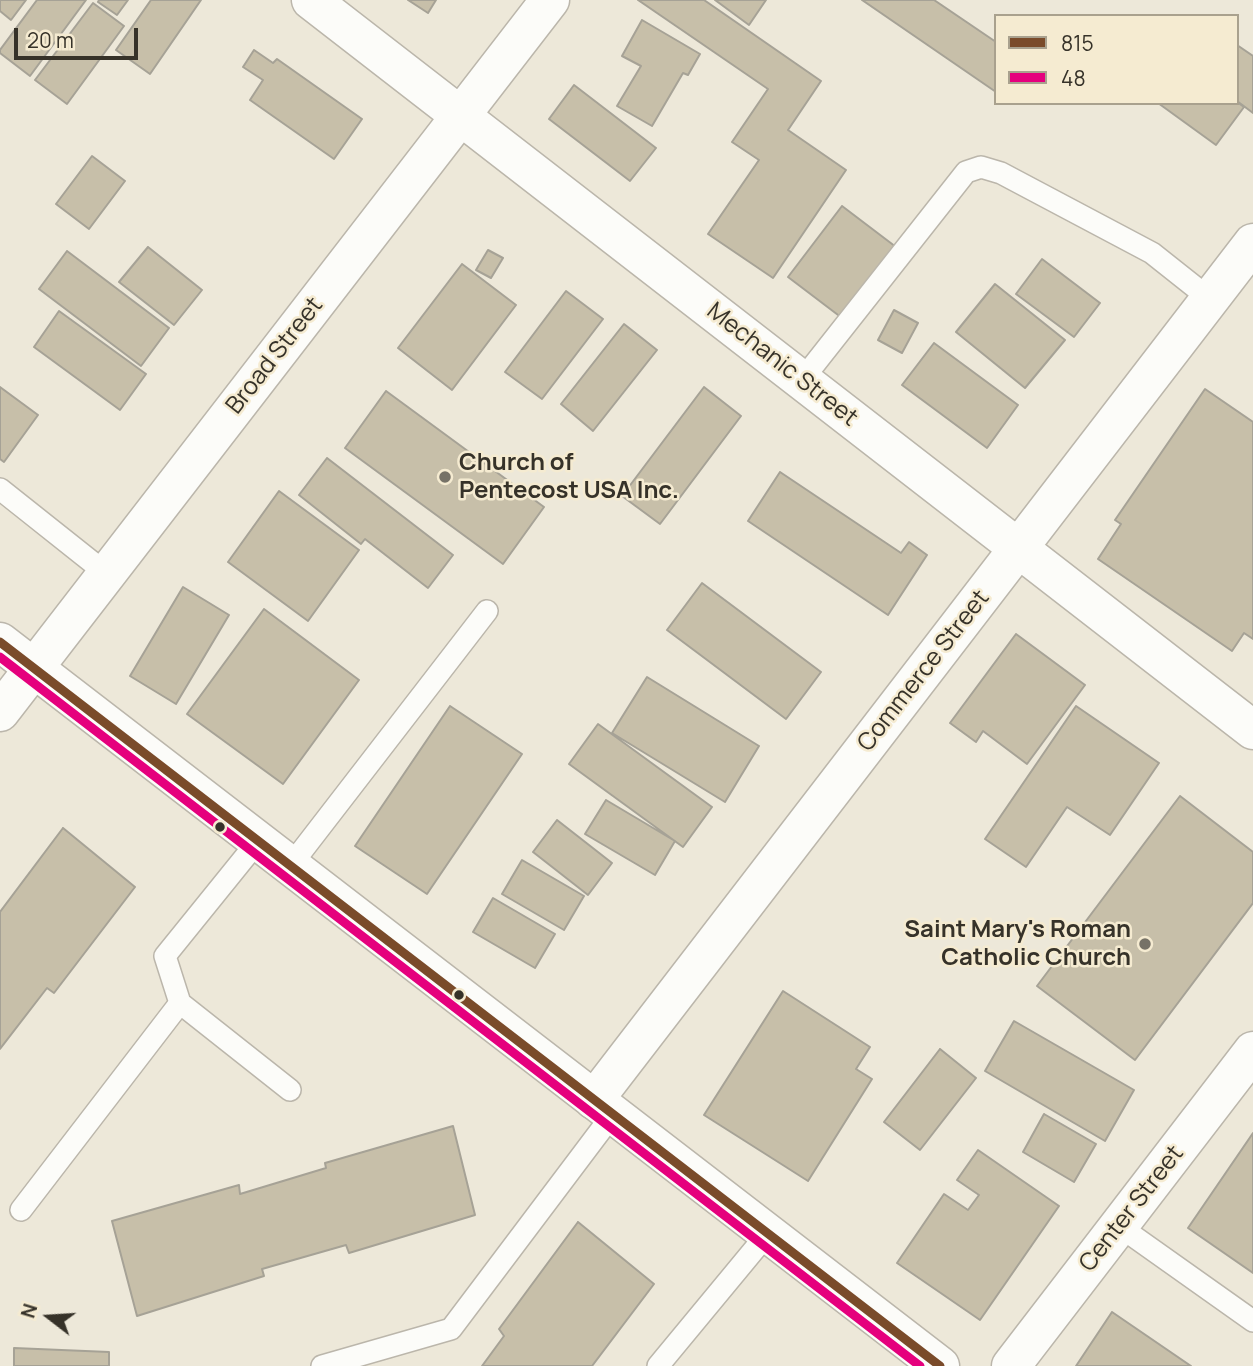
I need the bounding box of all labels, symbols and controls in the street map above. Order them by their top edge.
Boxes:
scale bar [18,14,142,58]
legend [994,14,1239,105]
text: 20 m [27,26,74,54]
text: 815 [1061,29,1094,57]
text: 48 [1061,64,1086,92]
street label: Broad Street [221,292,329,420]
street label: Mechanic Street [701,297,863,433]
place label: Church of Pentecost USA Inc. [459,449,679,505]
marker: Church of Pentecost USA Inc. [437,469,453,485]
street label: Commerce Street [852,585,996,757]
unlabelled marker [213,820,227,834]
place label: Saint Mary's Roman Catholic Church [904,916,1131,972]
marker: Saint Mary's Roman Catholic Church [1137,936,1153,952]
unlabelled marker [452,988,466,1002]
street label: Center Street [1074,1140,1190,1278]
north arrow [14,1282,84,1352]
text: N [14,1301,43,1321]

